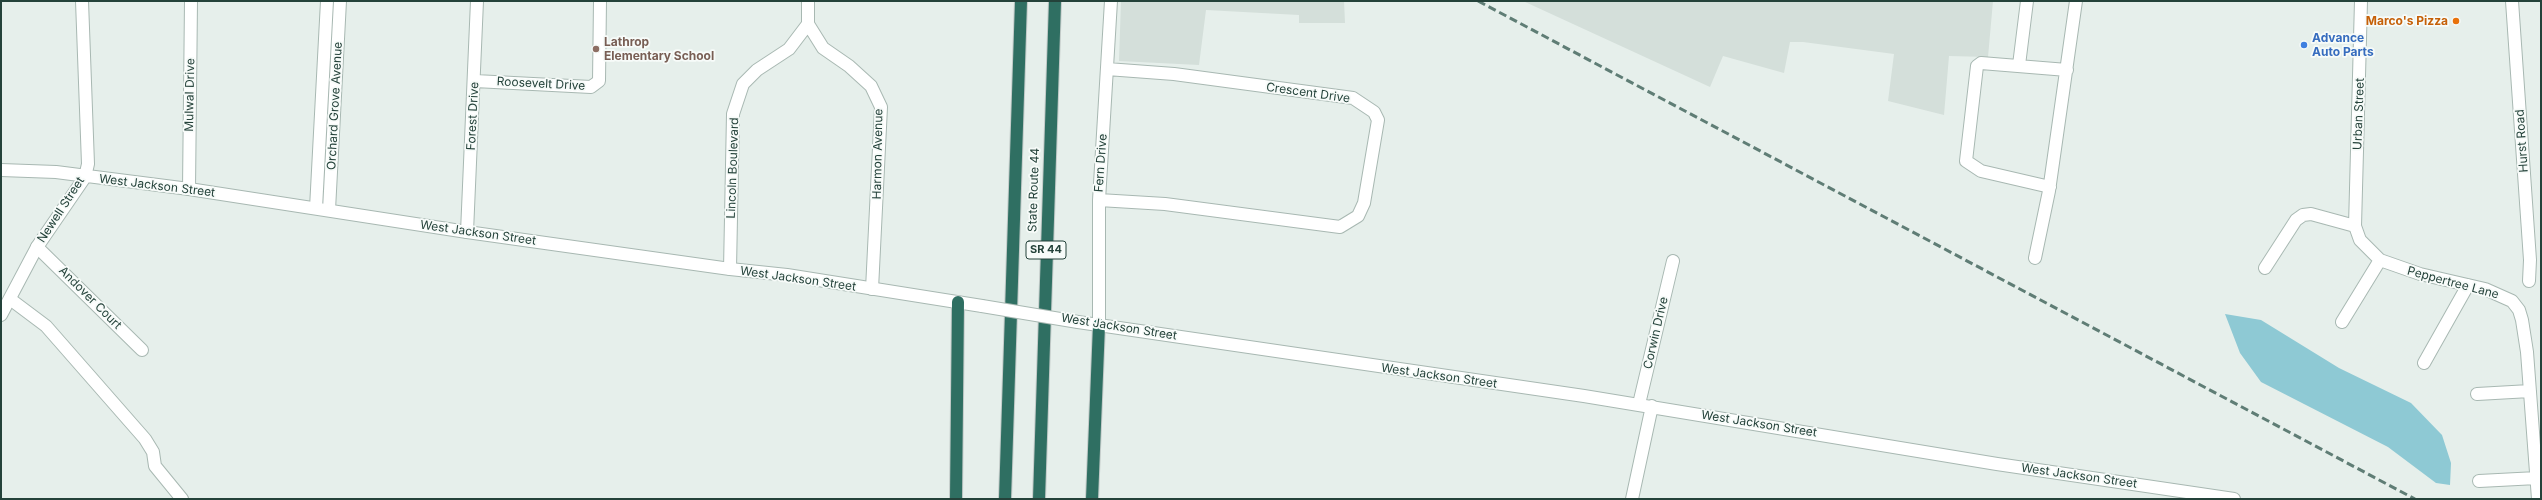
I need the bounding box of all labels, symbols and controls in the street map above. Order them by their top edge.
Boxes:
place label: Marco's Pizza [2366,14,2448,28]
marker: Marco's Pizza [2451,16,2461,26]
place label: Advance Auto Parts [2312,31,2374,59]
place label: Lathrop Elementary School [604,35,714,63]
marker: Advance Auto Parts [2299,40,2309,50]
street label: Orchard Grove Avenue [324,41,346,171]
marker: Lathrop Elementary School [591,44,601,54]
street label: Mulwal Drive [182,58,198,132]
street label: Roosevelt Drive [496,74,586,94]
street label: Urban Street [2351,78,2367,150]
street label: Crescent Drive [1265,80,1351,106]
street label: Forest Drive [464,81,482,151]
street label: Harmon Avenue [870,109,886,199]
street label: Hurst Road [2513,109,2531,173]
street label: Lincoln Boulevard [724,117,742,219]
street label: Fern Drive [1092,133,1110,193]
street label: State Route 44 [1025,148,1043,232]
street label: West Jackson Street [98,172,216,200]
street label: Newell Street [34,174,88,246]
street label: West Jackson Street [419,218,537,248]
road number: SR 44 [1026,241,1066,259]
street label: Andover Court [56,264,124,332]
street label: West Jackson Street [739,264,857,294]
street label: Peppertree Lane [2406,264,2500,302]
street label: Corwin Drive [1641,296,1671,370]
street label: West Jackson Street [1060,311,1178,343]
street label: West Jackson Street [1380,361,1498,391]
street label: West Jackson Street [1700,408,1818,440]
street label: West Jackson Street [2020,461,2138,491]

